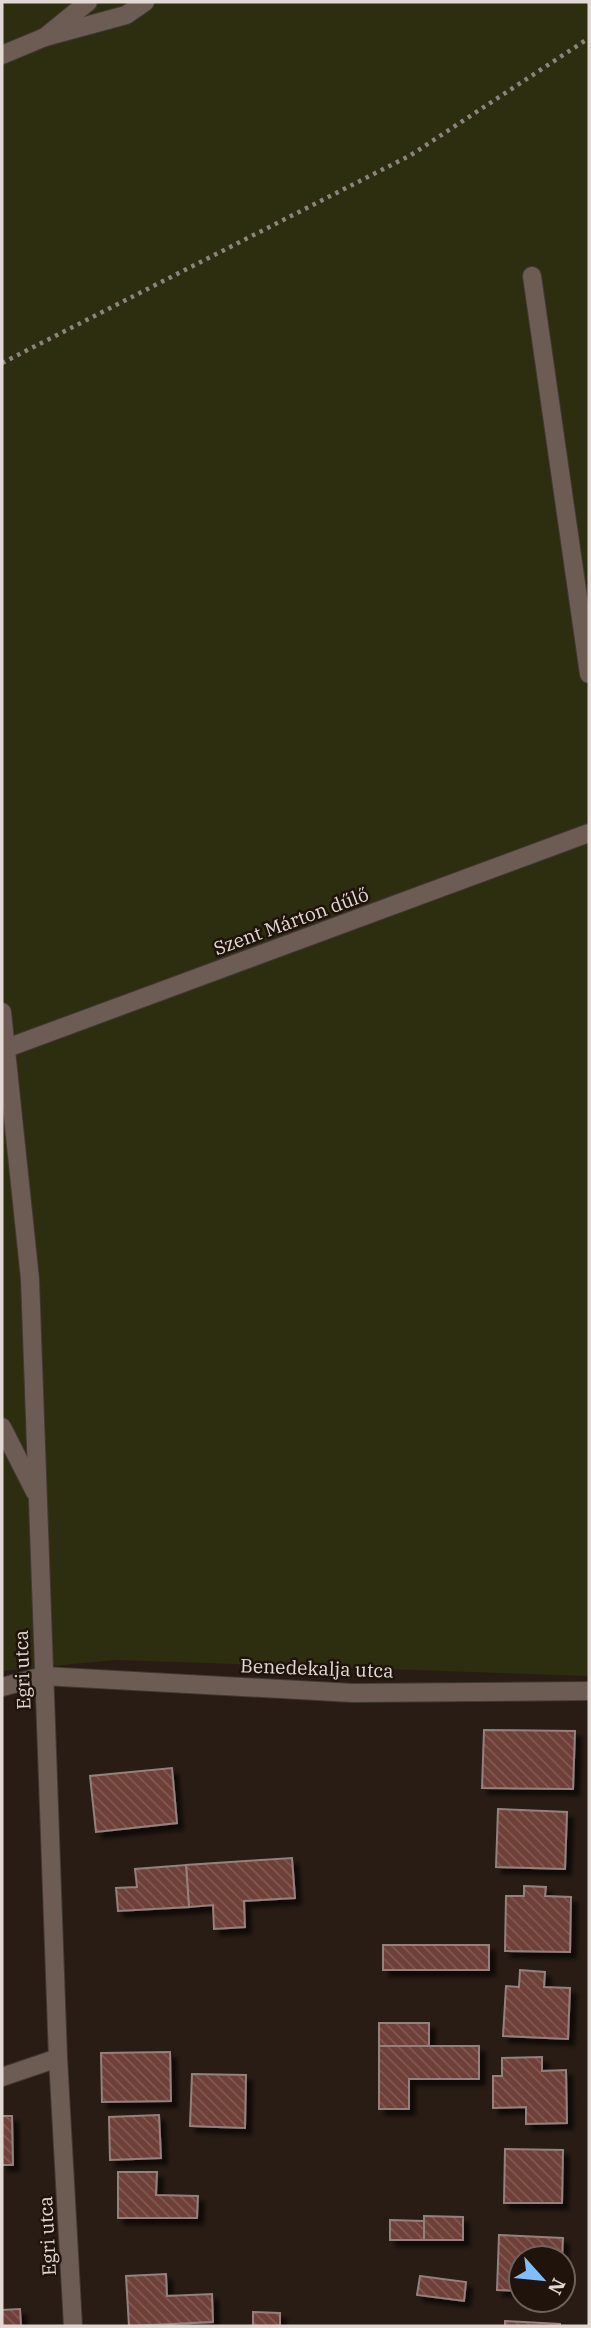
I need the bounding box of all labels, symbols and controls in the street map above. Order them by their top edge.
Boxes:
street label: Szent Márton dűlő [210,882,372,960]
street label: Egri utca [9,1630,35,1710]
street label: Benedekalja utca [240,1653,394,1683]
street label: Egri utca [33,2196,61,2276]
north arrow [507,2244,577,2314]
text: N [543,2275,571,2299]

